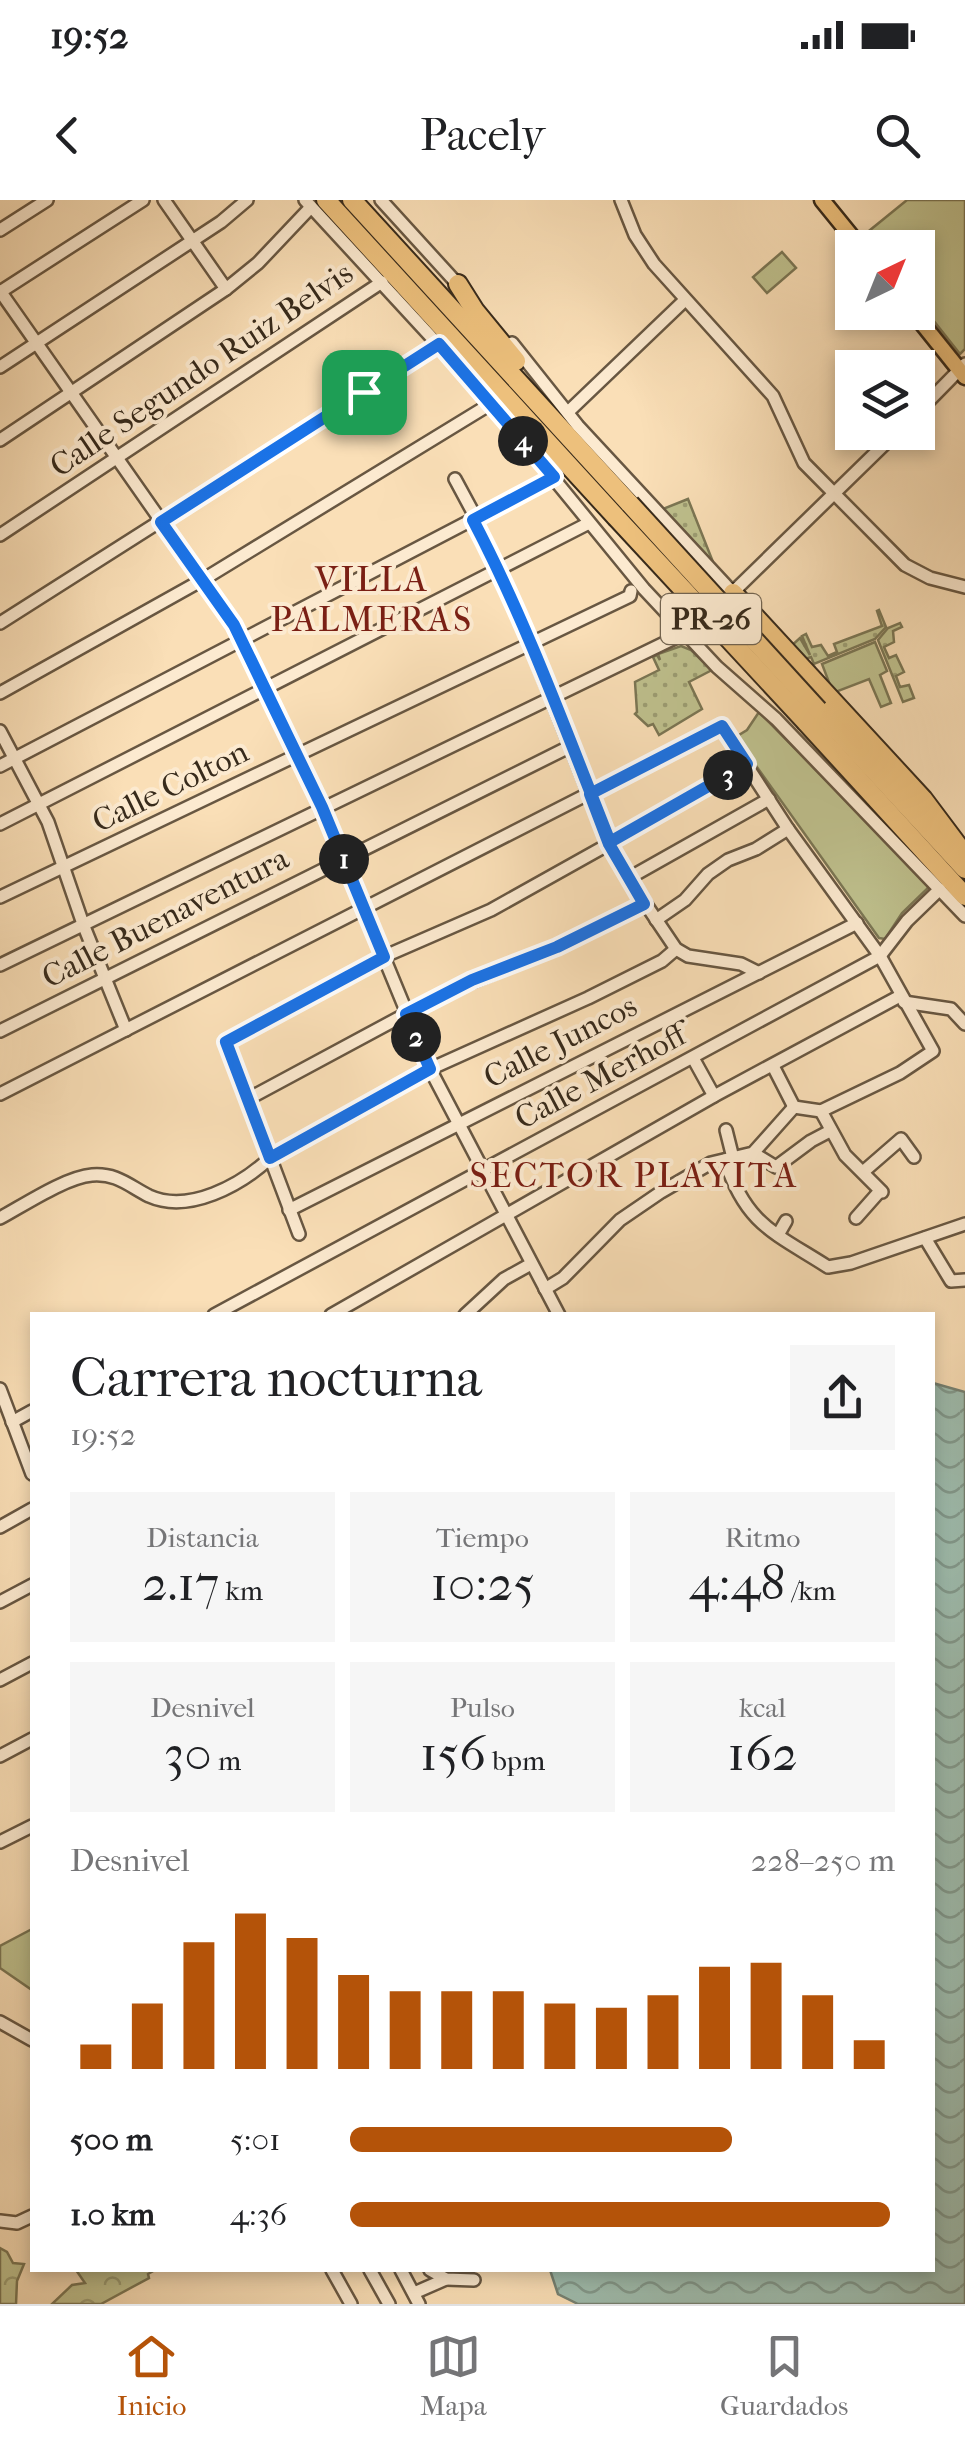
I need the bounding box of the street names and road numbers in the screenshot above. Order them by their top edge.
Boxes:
street label: Calle Segundo Ruiz Belvis [43,254,360,485]
road number: PR-26 [661,594,761,644]
street label: Calle Colton [86,733,255,840]
street label: Calle Buenaventura [36,839,296,996]
street label: Calle Juncos [478,987,643,1096]
street label: Calle Merhoff [509,1013,698,1137]

